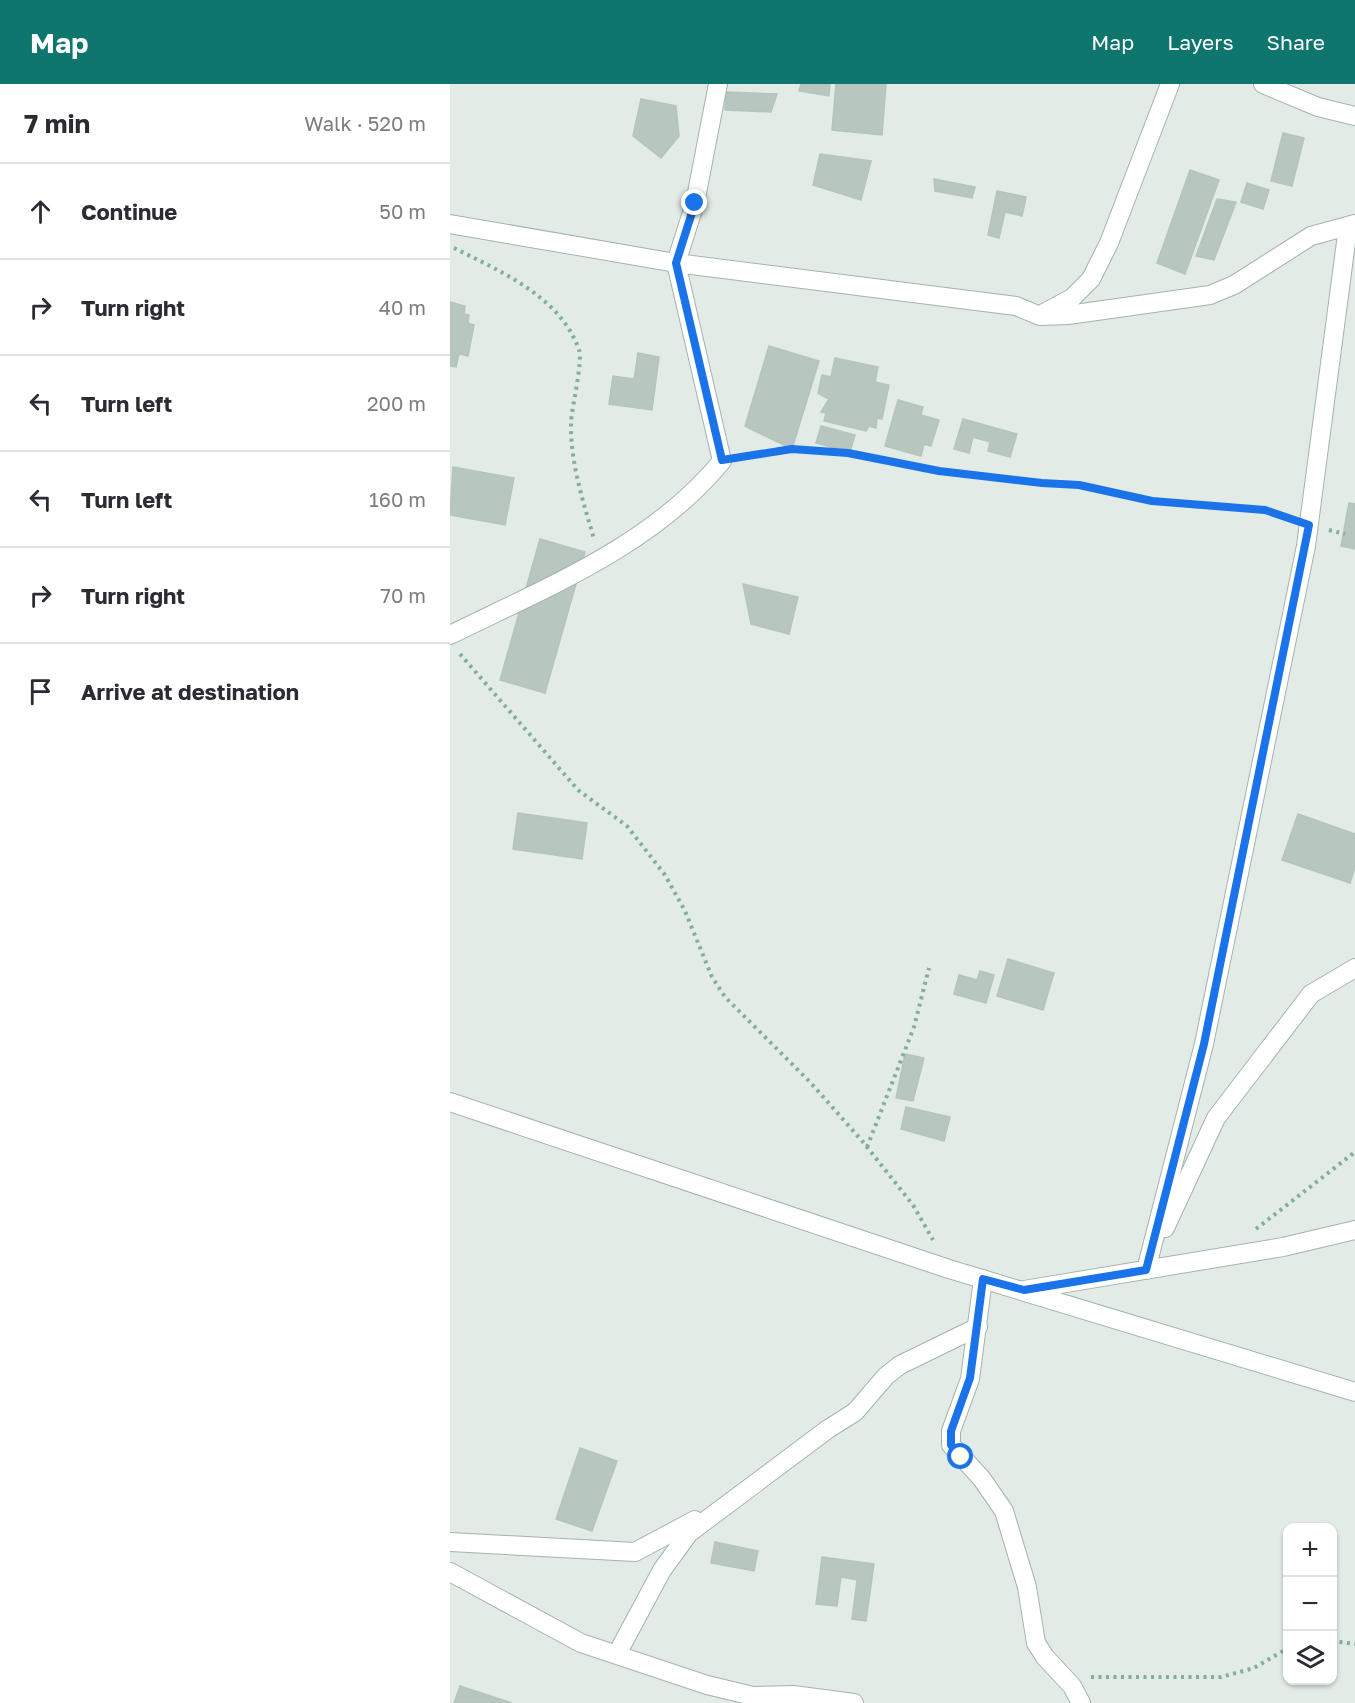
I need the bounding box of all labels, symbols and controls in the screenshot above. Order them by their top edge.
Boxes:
text: Map [30,26,88,59]
text: Map [1091,29,1134,55]
text: Layers [1167,29,1234,55]
text: Share [1267,29,1325,55]
text: 7 min [24,108,90,139]
text: Walk · 520 m [304,111,426,135]
route end [681,189,707,215]
icon: ahead [24,195,57,228]
text: Continue [81,198,177,225]
text: 50 m [379,199,426,223]
icon: right [24,291,57,324]
text: Turn right [81,294,185,321]
text: 40 m [379,295,426,319]
icon: left [24,387,57,420]
text: Turn left [81,390,172,417]
text: 200 m [367,391,426,415]
icon: left [24,483,57,516]
text: Turn left [81,486,172,513]
text: 160 m [369,487,426,511]
icon: right [24,579,57,612]
text: Turn right [81,582,185,609]
text: 70 m [380,583,426,607]
icon: arrive [24,675,57,708]
text: Arrive at destination [81,678,299,705]
route start [947,1443,973,1469]
map controls [1283,1523,1337,1685]
button: + [1283,1523,1337,1577]
button: − [1283,1577,1337,1631]
button: layers [1283,1631,1337,1685]

